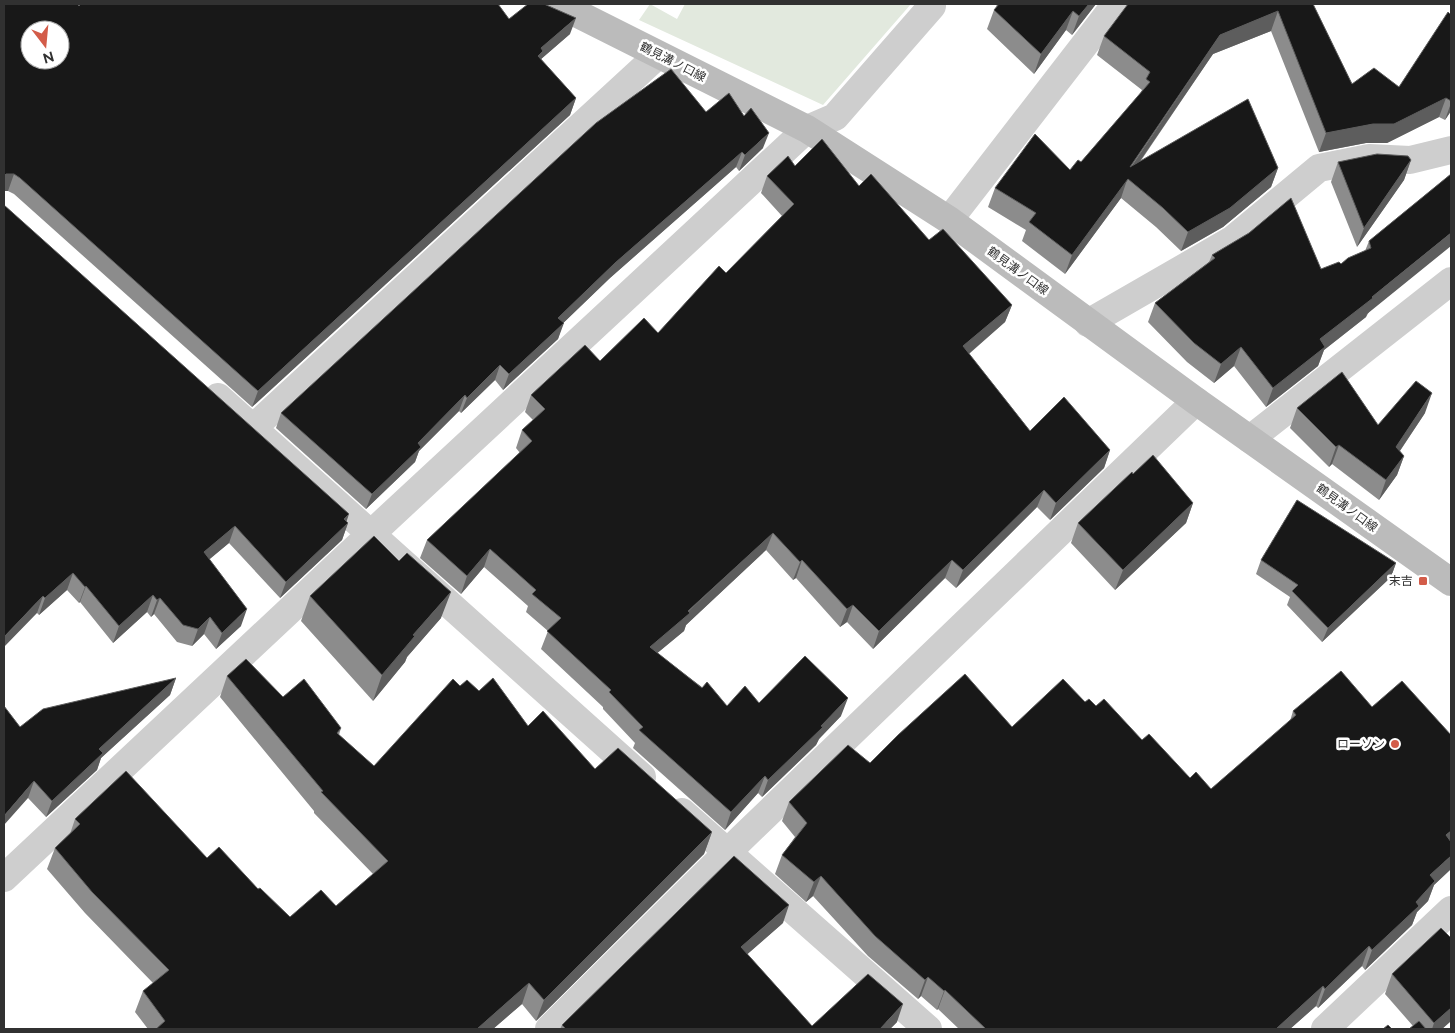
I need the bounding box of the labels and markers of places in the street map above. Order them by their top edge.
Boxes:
place label: 末吉 [1389,574,1413,588]
marker: 末吉 [1417,575,1429,587]
place label: ローソン [1337,737,1385,751]
marker: ローソン [1389,738,1401,750]

